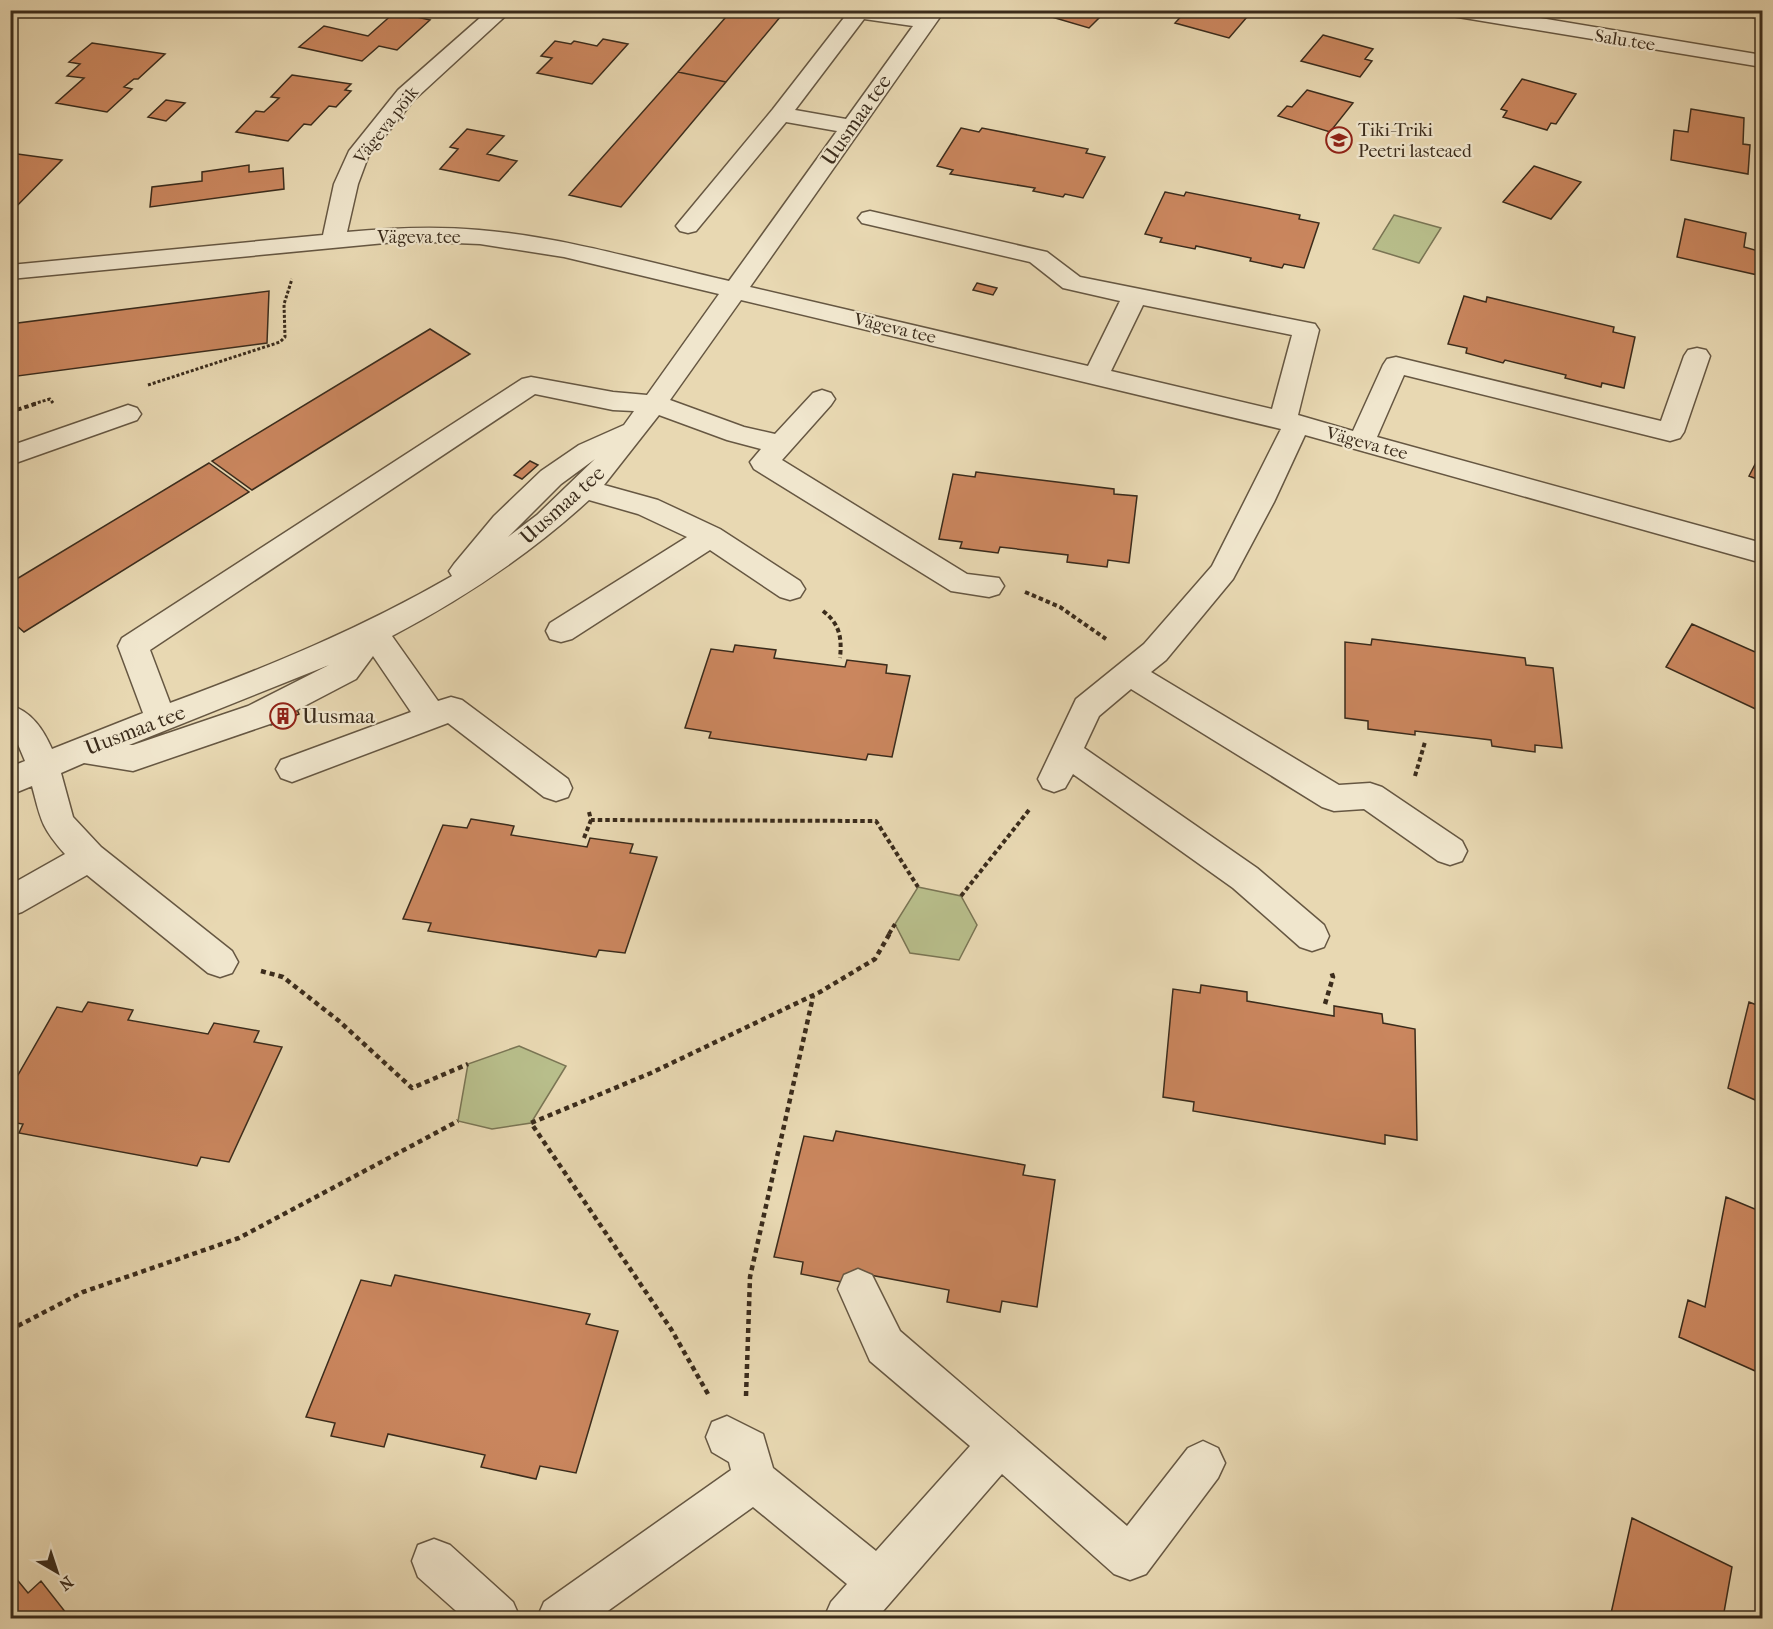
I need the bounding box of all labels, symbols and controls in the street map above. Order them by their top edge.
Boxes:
street label: Salu tee [1593,25,1657,56]
street label: Uusmaa tee [816,70,896,170]
street label: Vägeva põik [349,82,424,169]
place label: Tiki-Triki Peetri lasteaed [1358,120,1472,162]
school or university icon: Tiki-Triki Peetri lasteaed [1324,125,1354,155]
street label: Vägeva tee [376,227,461,248]
street label: Vägeva tee [851,309,938,348]
street label: Vägeva tee [1323,422,1410,464]
street label: Uusmaa tee [515,461,609,549]
street label: Uusmaa tee [81,700,189,760]
building icon: Uusmaa [268,701,298,731]
place label: Uusmaa [302,704,375,728]
north arrow [27,1542,87,1602]
text: N [55,1572,77,1595]

